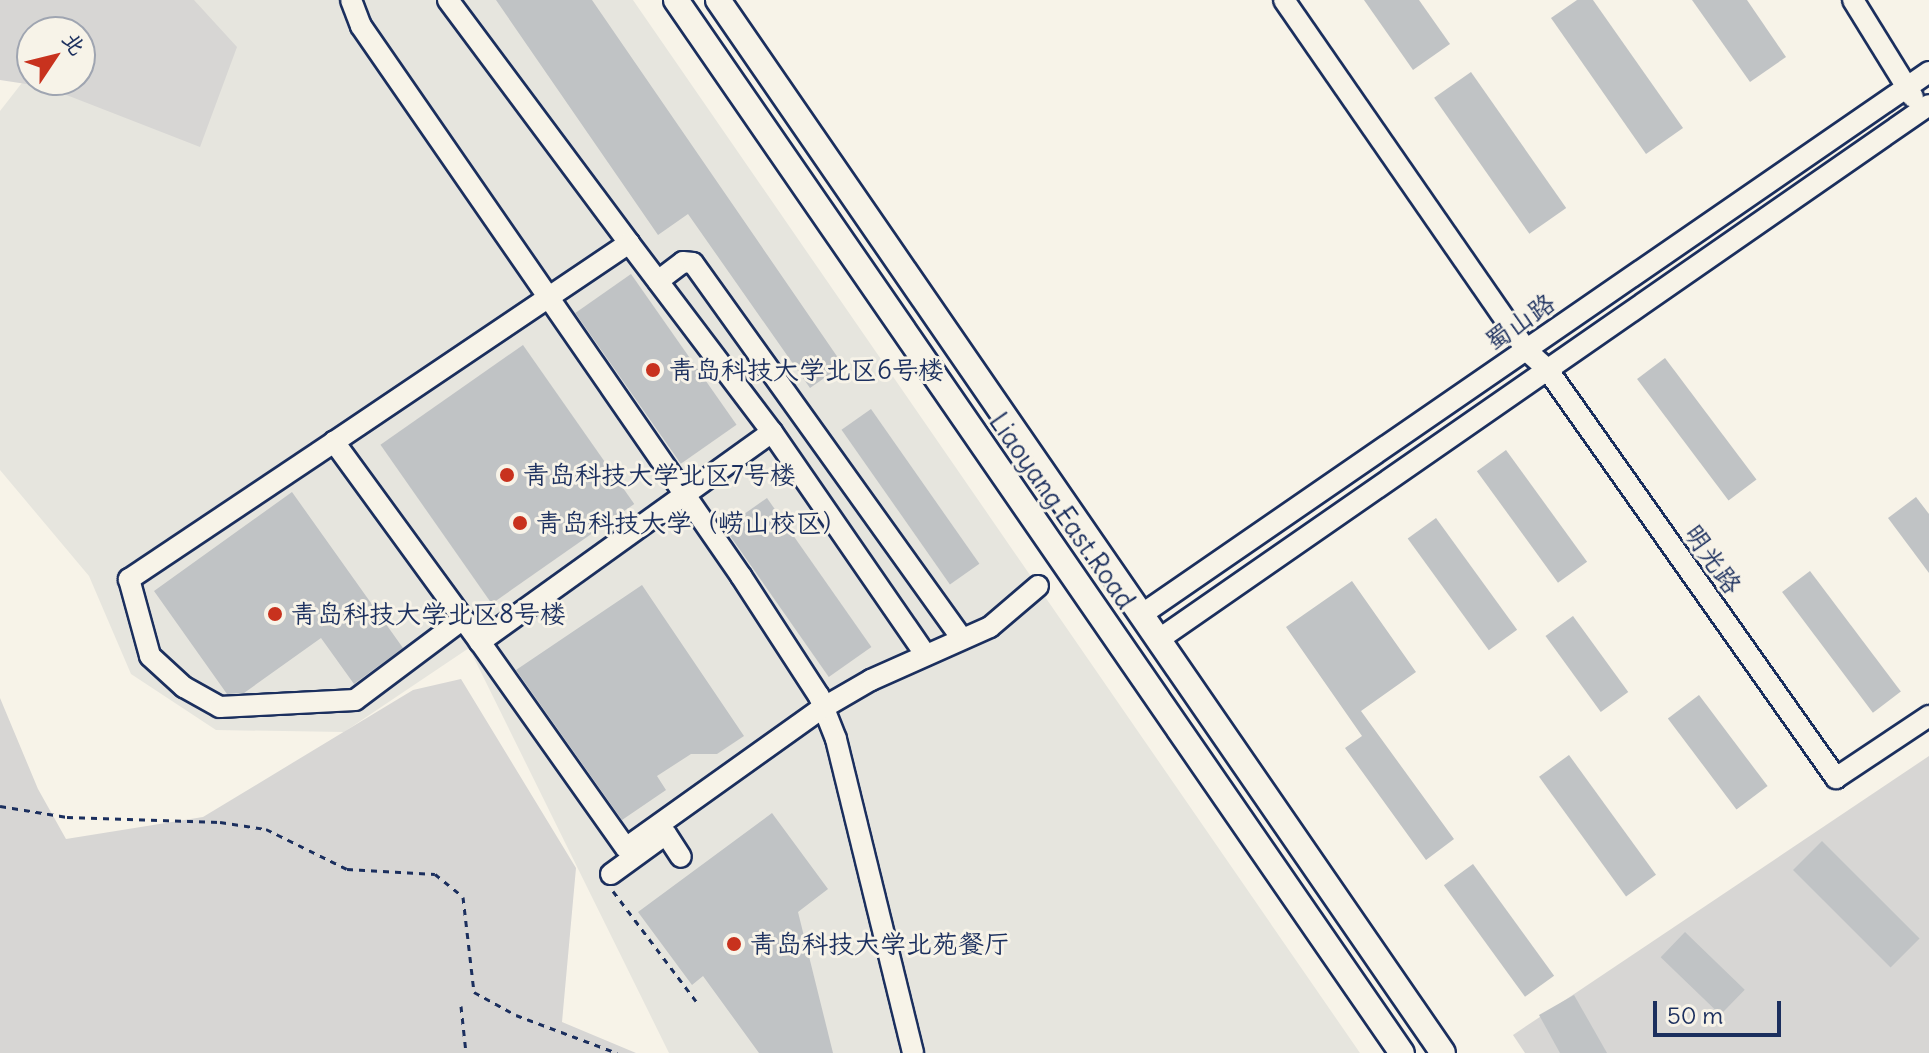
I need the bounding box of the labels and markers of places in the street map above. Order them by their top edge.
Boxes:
place label: 青岛科技大学北区6号楼 [669,354,944,386]
marker: 青岛科技大学北区6号楼 [644,361,662,379]
place label: 青岛科技大学北区7号楼 [523,459,796,491]
marker: 青岛科技大学北区7号楼 [498,466,516,484]
place label: 青岛科技大学（崂山校区） [536,507,848,539]
marker: 青岛科技大学（崂山校区） [511,514,529,532]
place label: 青岛科技大学北区8号楼 [291,598,566,630]
marker: 青岛科技大学北区8号楼 [266,605,284,623]
place label: 青岛科技大学北苑餐厅 [750,928,1010,960]
marker: 青岛科技大学北苑餐厅 [725,935,743,953]

